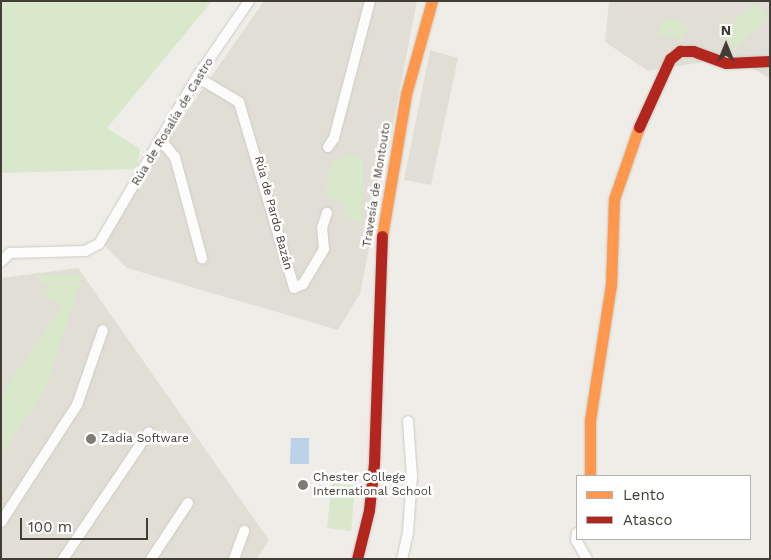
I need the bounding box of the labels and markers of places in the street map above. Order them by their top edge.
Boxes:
place label: Zadia Software [101,432,189,446]
marker: Zadia Software [85,433,97,445]
place label: Chester College International School [313,471,432,499]
marker: Chester College International School [297,479,309,491]

